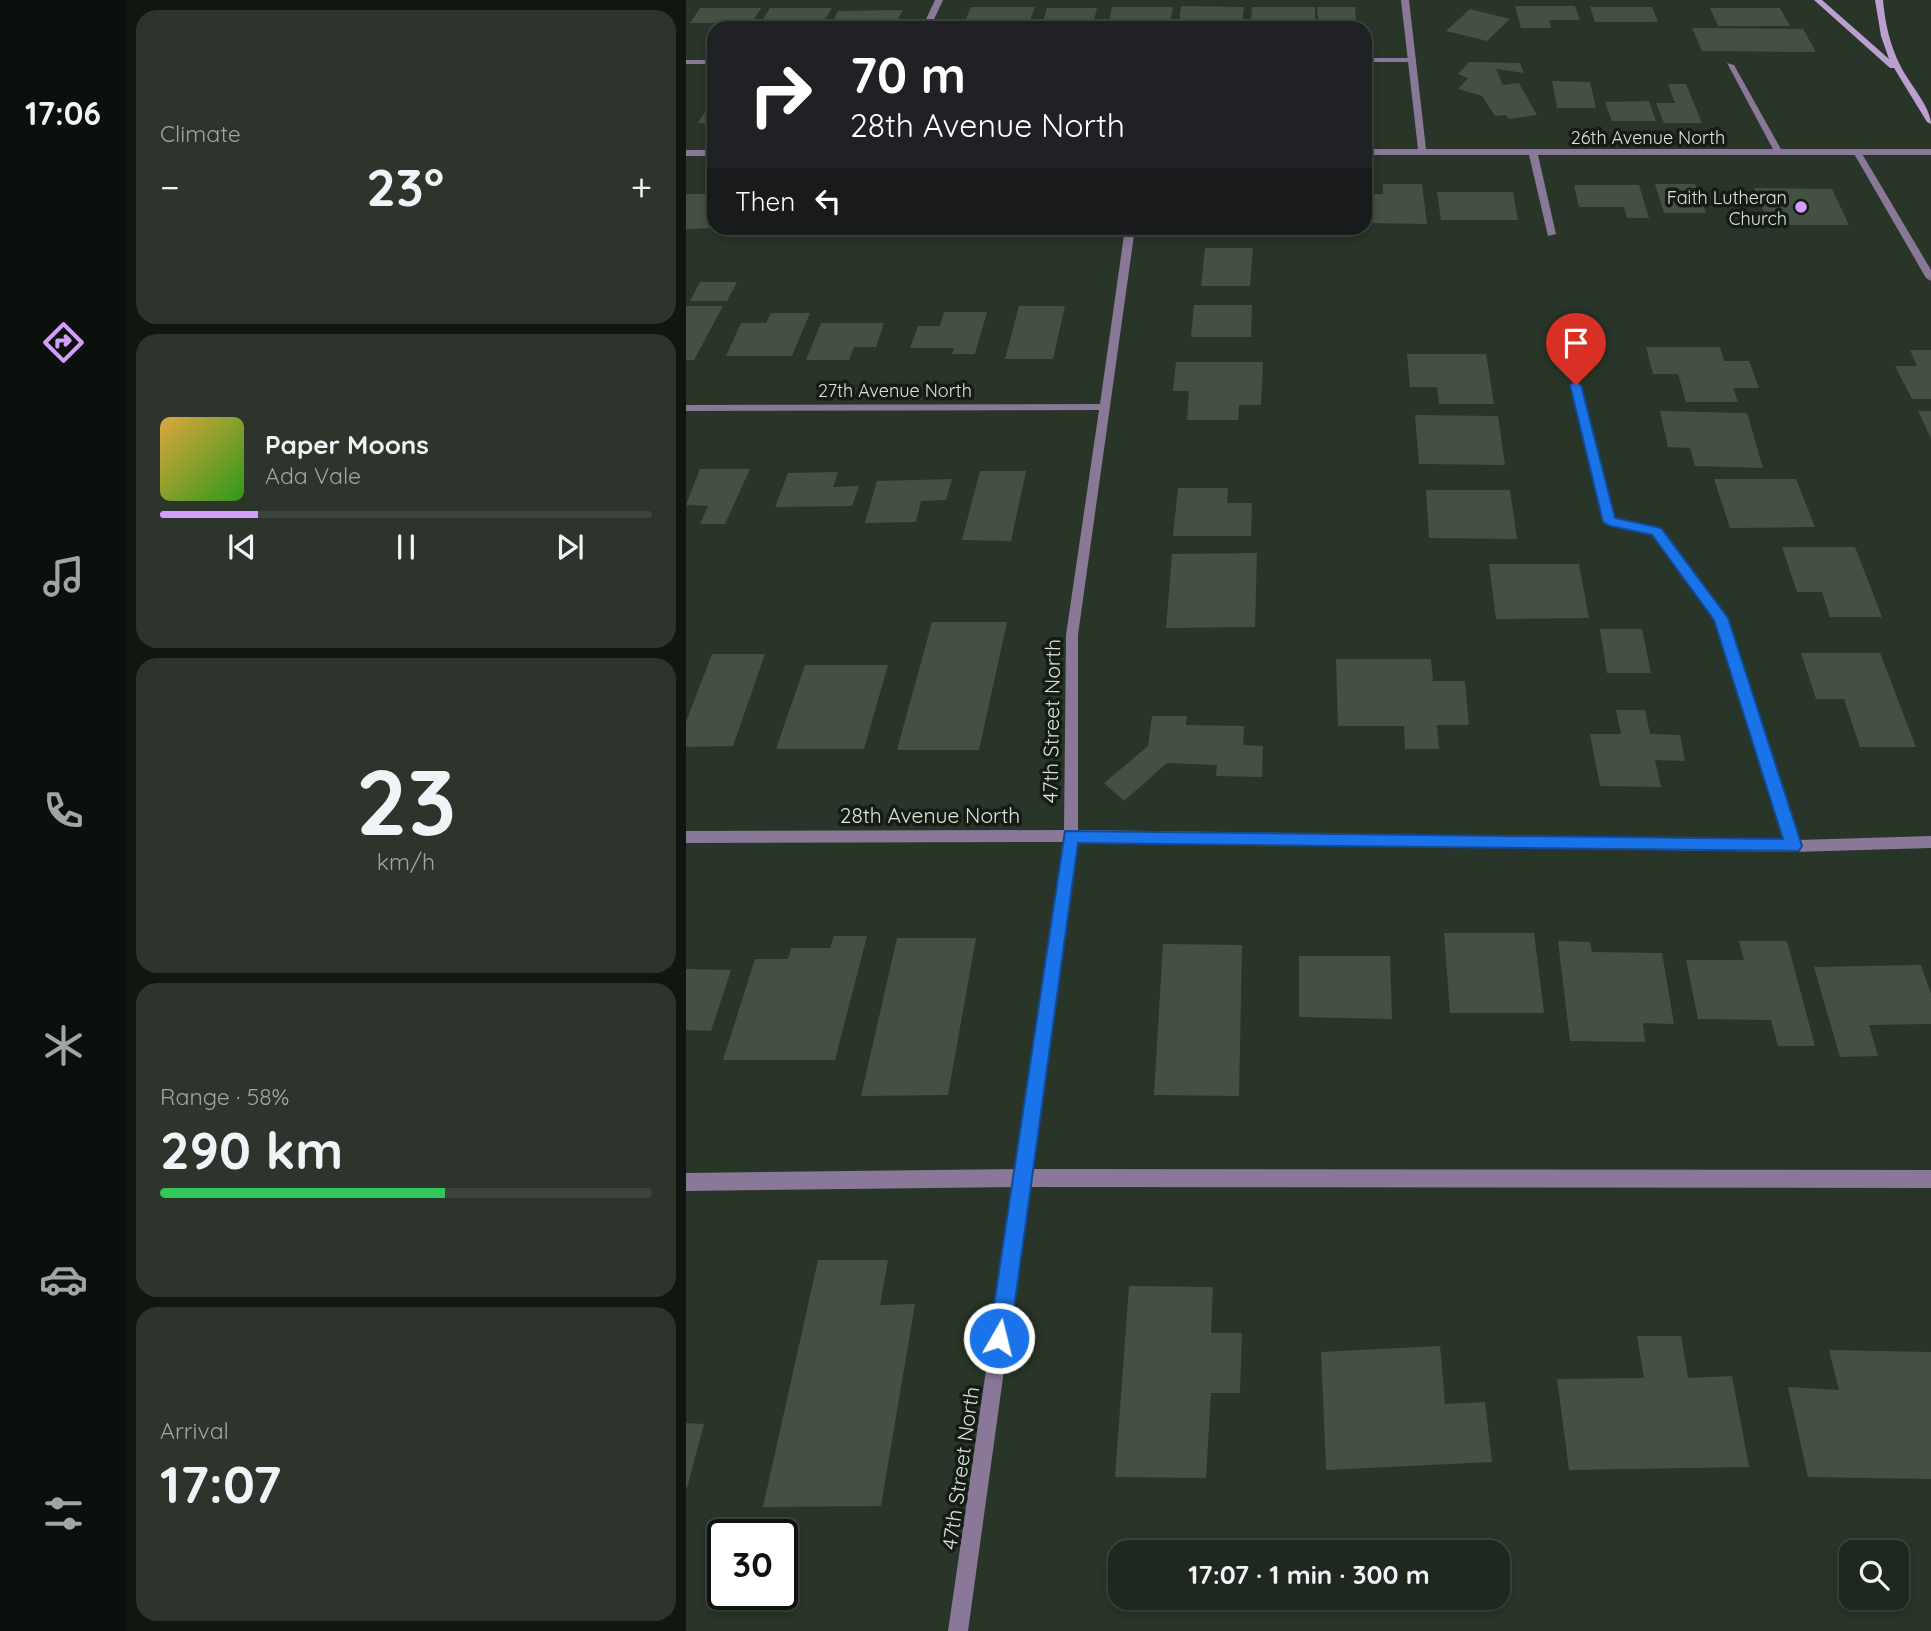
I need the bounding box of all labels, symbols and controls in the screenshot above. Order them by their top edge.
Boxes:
text: 70 m [850,44,966,105]
icon: right [735,49,826,140]
text: 17:06 [25,93,101,133]
text: 28th Avenue North [850,105,1125,145]
text: Climate [160,119,241,148]
street label: 26th Avenue North [1571,126,1725,149]
text: 23° [366,154,444,219]
text: − [160,163,180,211]
text: + [631,163,652,211]
icon: left [809,182,847,220]
text: Then [735,185,795,218]
place label: Faith Lutheran Church [1667,186,1787,230]
marker: Faith Lutheran Church [1793,199,1809,215]
pin [1546,313,1606,385]
icon: directions [39,318,88,367]
icon: arrive [1557,324,1595,362]
street label: 27th Avenue North [818,379,972,402]
text: Paper Moons [265,428,429,461]
text: Ada Vale [265,461,361,490]
icon: previous [223,528,261,566]
icon: pause [387,528,425,566]
icon: next [551,528,589,566]
icon: music [39,552,88,601]
street label: 47th Street North [1037,639,1065,803]
text: 23 [356,744,456,858]
icon: phone [39,786,88,835]
street label: 28th Avenue North [840,802,1020,828]
text: km/h [377,847,435,876]
icon: climate [39,1021,88,1070]
text: Range · 58% [160,1082,289,1111]
text: 290 km [160,1117,343,1182]
icon: car [39,1255,88,1304]
position arrow [962,1301,1036,1375]
street label: 47th Street North [936,1385,984,1551]
text: Arrival [160,1416,229,1445]
text: 17:07 [160,1451,281,1516]
icon: filters [39,1489,88,1538]
speed limit sign: 30 [707,1519,798,1610]
map controls [1839,1540,1909,1610]
button: search [1839,1540,1909,1610]
text: 17:07 · 1 min · 300 m [1188,1558,1430,1591]

